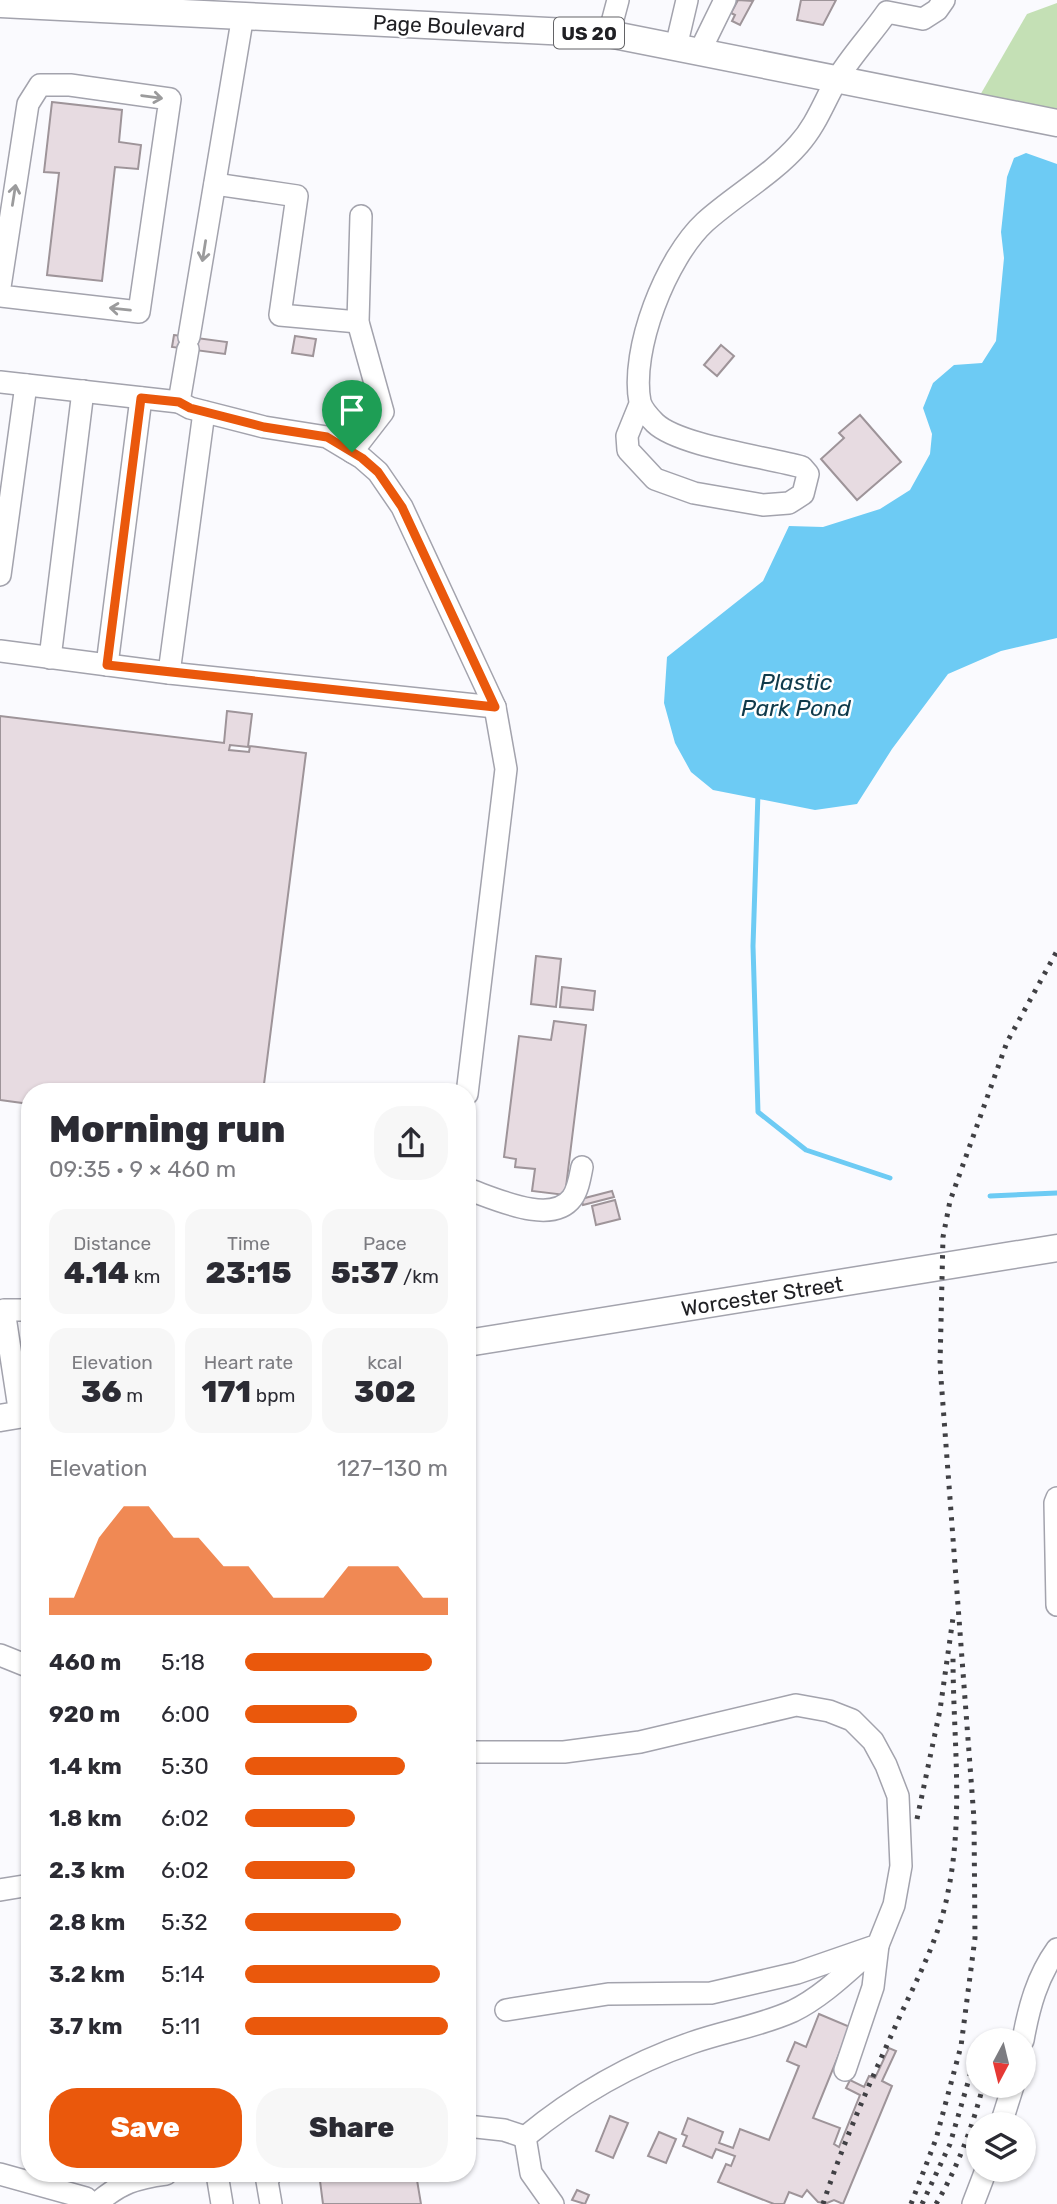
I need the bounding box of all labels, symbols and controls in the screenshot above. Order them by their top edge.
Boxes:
street label: Page Boulevard [372,10,526,42]
road number: US 20 [554,18,624,48]
one-way arrow [140,91,163,104]
one-way arrow [8,184,21,207]
one-way arrow [197,239,210,262]
one-way arrow [109,303,132,316]
pin [322,380,382,452]
icon: arrive [333,391,371,429]
water label: Plastic Park Pond [741,668,851,722]
text: Morning run [49,1106,286,1152]
button: share [374,1106,448,1180]
text: 09:35 · 9 × 460 m [49,1155,236,1183]
text: Distance [73,1232,151,1255]
text: Time [227,1232,270,1255]
text: Pace [363,1232,407,1255]
text: 4.14 [64,1255,129,1291]
text: 23:15 [206,1255,291,1291]
text: 5:37 [331,1255,398,1291]
text: km [129,1265,160,1288]
text: /km [398,1265,439,1288]
street label: Worcester Street [679,1271,845,1321]
text: Elevation [71,1351,153,1374]
text: Heart rate [204,1351,293,1374]
text: kcal [367,1351,402,1374]
text: 36 [81,1374,122,1410]
text: 171 [202,1374,251,1410]
text: 302 [354,1374,416,1410]
text: m [122,1384,143,1407]
text: bpm [251,1384,295,1407]
text: Elevation [49,1454,148,1482]
text: 127–130 m [337,1454,448,1482]
text: 460 m [49,1648,121,1676]
text: 5:18 [161,1648,205,1676]
text: 920 m [49,1700,120,1728]
text: 6:00 [161,1700,210,1728]
text: 1.4 km [49,1752,122,1780]
text: 5:30 [161,1752,209,1780]
text: 1.8 km [49,1804,122,1832]
text: 6:02 [161,1804,209,1832]
text: 2.3 km [49,1856,125,1884]
text: 6:02 [161,1856,209,1884]
text: 2.8 km [49,1908,125,1936]
text: 5:32 [161,1908,208,1936]
text: 3.2 km [49,1960,125,1988]
text: 5:14 [161,1960,205,1988]
text: 3.7 km [49,2012,123,2040]
text: 5:11 [161,2012,200,2040]
north arrow [966,2028,1036,2098]
map controls [966,2028,1036,2182]
button: Save [49,2088,242,2168]
button: Share [256,2088,448,2168]
button: layers [966,2112,1036,2182]

